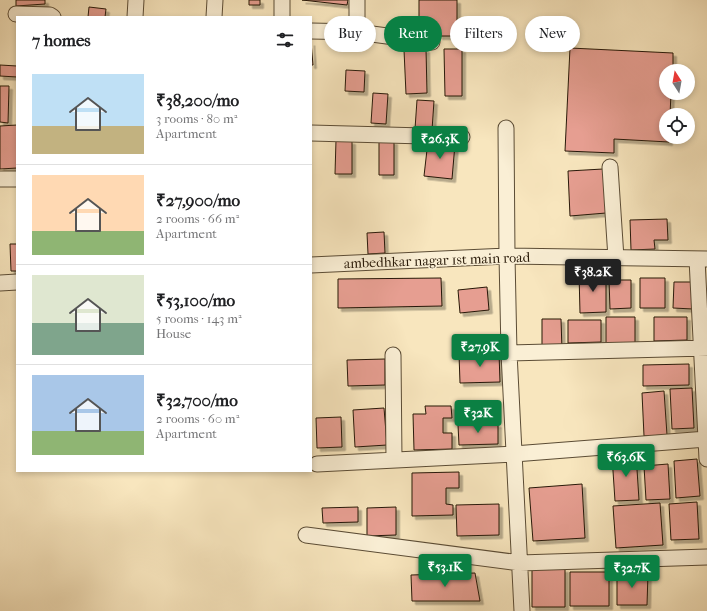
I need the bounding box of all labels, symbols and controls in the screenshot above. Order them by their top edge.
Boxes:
chip: Buy [324,16,376,52]
chip: Rent [384,16,442,52]
chip: Filters [450,16,517,52]
chip: New [525,16,580,52]
icon: filters [274,29,296,51]
text: 7 homes [32,30,91,50]
north arrow [659,64,695,100]
map controls [659,64,695,144]
icon: home [64,90,112,138]
text: ₹38,200/mo [156,90,239,110]
button: locate [659,108,695,144]
text: 3 rooms · 80 m² [156,111,237,126]
text: Apartment [156,126,217,141]
pin: ₹26.3K [407,126,473,160]
text: ₹26.3K [421,131,459,146]
text: ₹27,900/mo [156,190,240,210]
icon: home [64,191,112,239]
text: 2 rooms · 66 m² [156,211,239,226]
text: Apartment [156,226,217,241]
street label: ambedhkar nagar 1st main road [344,249,531,272]
pin: ₹38.2K [560,259,626,293]
text: ₹38.2K [574,264,612,279]
text: ₹53,100/mo [156,290,235,310]
icon: home [64,291,112,339]
text: 5 rooms · 143 m² [156,311,242,326]
text: House [156,326,191,341]
pin: ₹27.9K [447,334,513,368]
text: ₹27.9K [461,339,499,354]
text: ₹32,700/mo [156,390,238,410]
icon: home [64,391,112,439]
pin: ₹32K [454,400,502,434]
text: ₹32K [464,405,492,420]
text: 2 rooms · 60 m² [156,411,239,426]
text: Apartment [156,426,217,441]
pin: ₹63.6K [593,444,659,478]
text: ₹63.6K [607,449,645,464]
pin: ₹53.1K [412,554,478,588]
pin: ₹32.7K [599,555,665,589]
text: ₹53.1K [428,559,462,574]
text: ₹32.7K [614,560,650,575]

